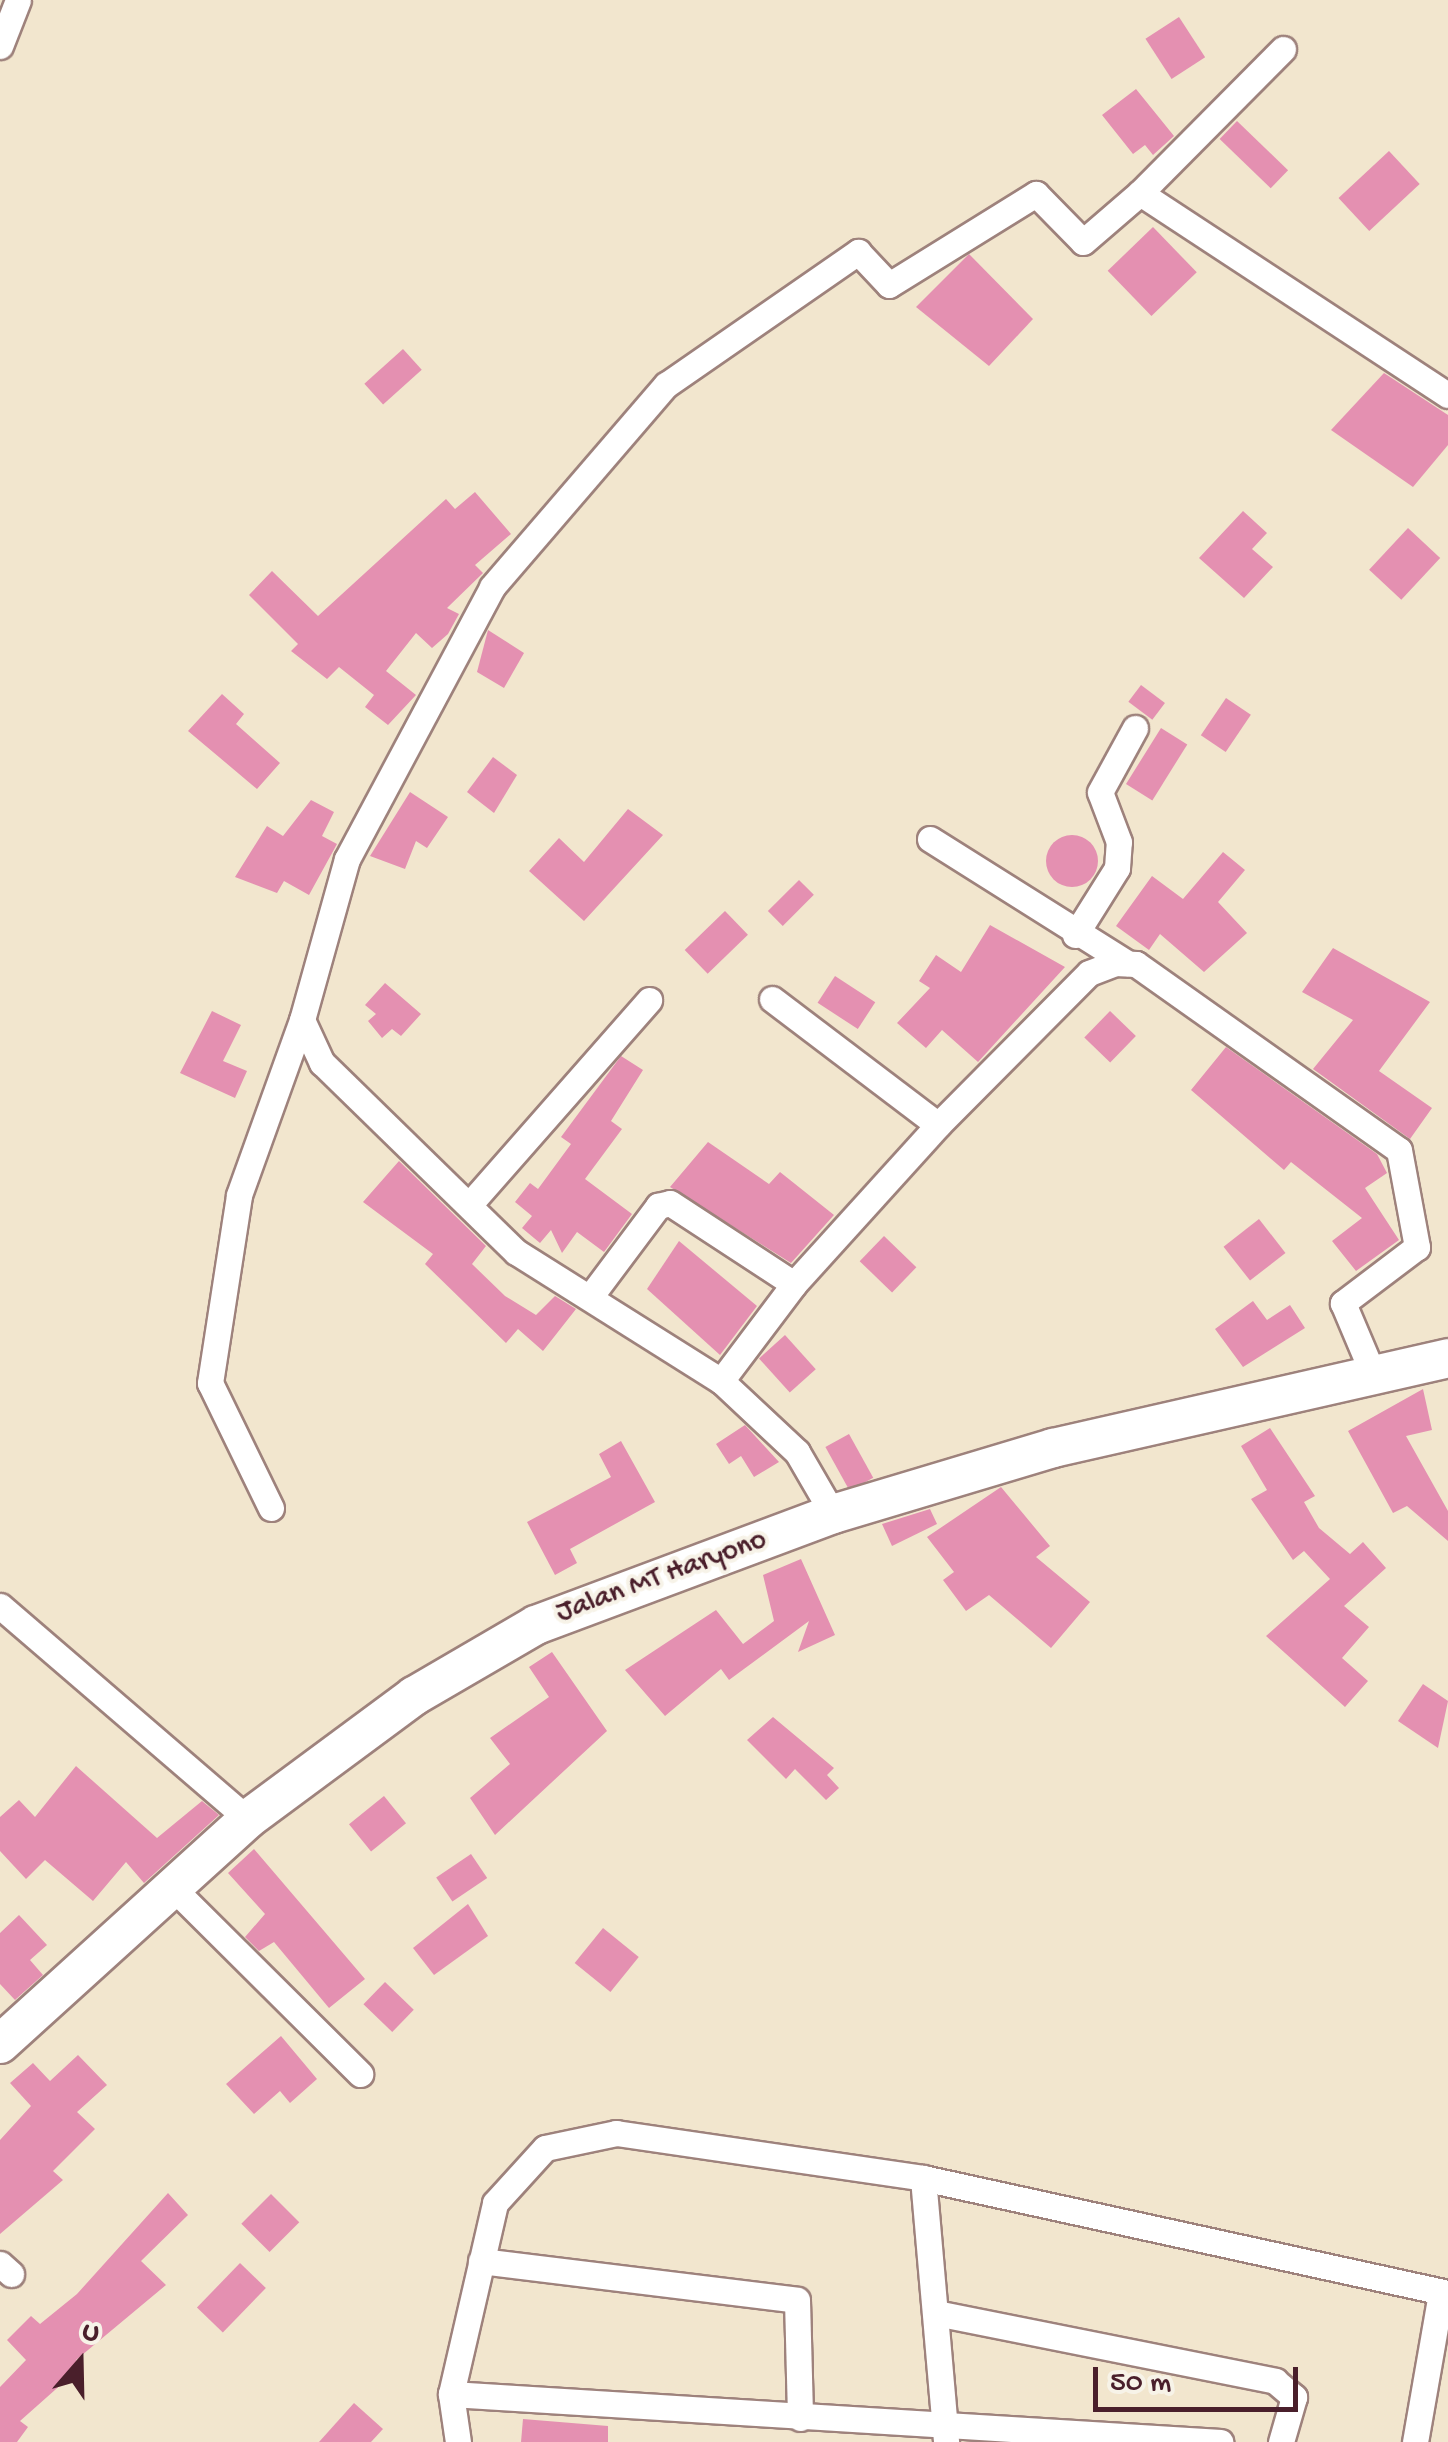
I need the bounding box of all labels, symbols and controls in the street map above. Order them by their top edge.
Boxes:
street label: Jalan MT Haryono [552,1523,772,1633]
north arrow [30,2312,130,2412]
text: U [77,2315,104,2352]
scale bar [1098,2347,1303,2409]
text: 50 m [1110,2367,1171,2402]

